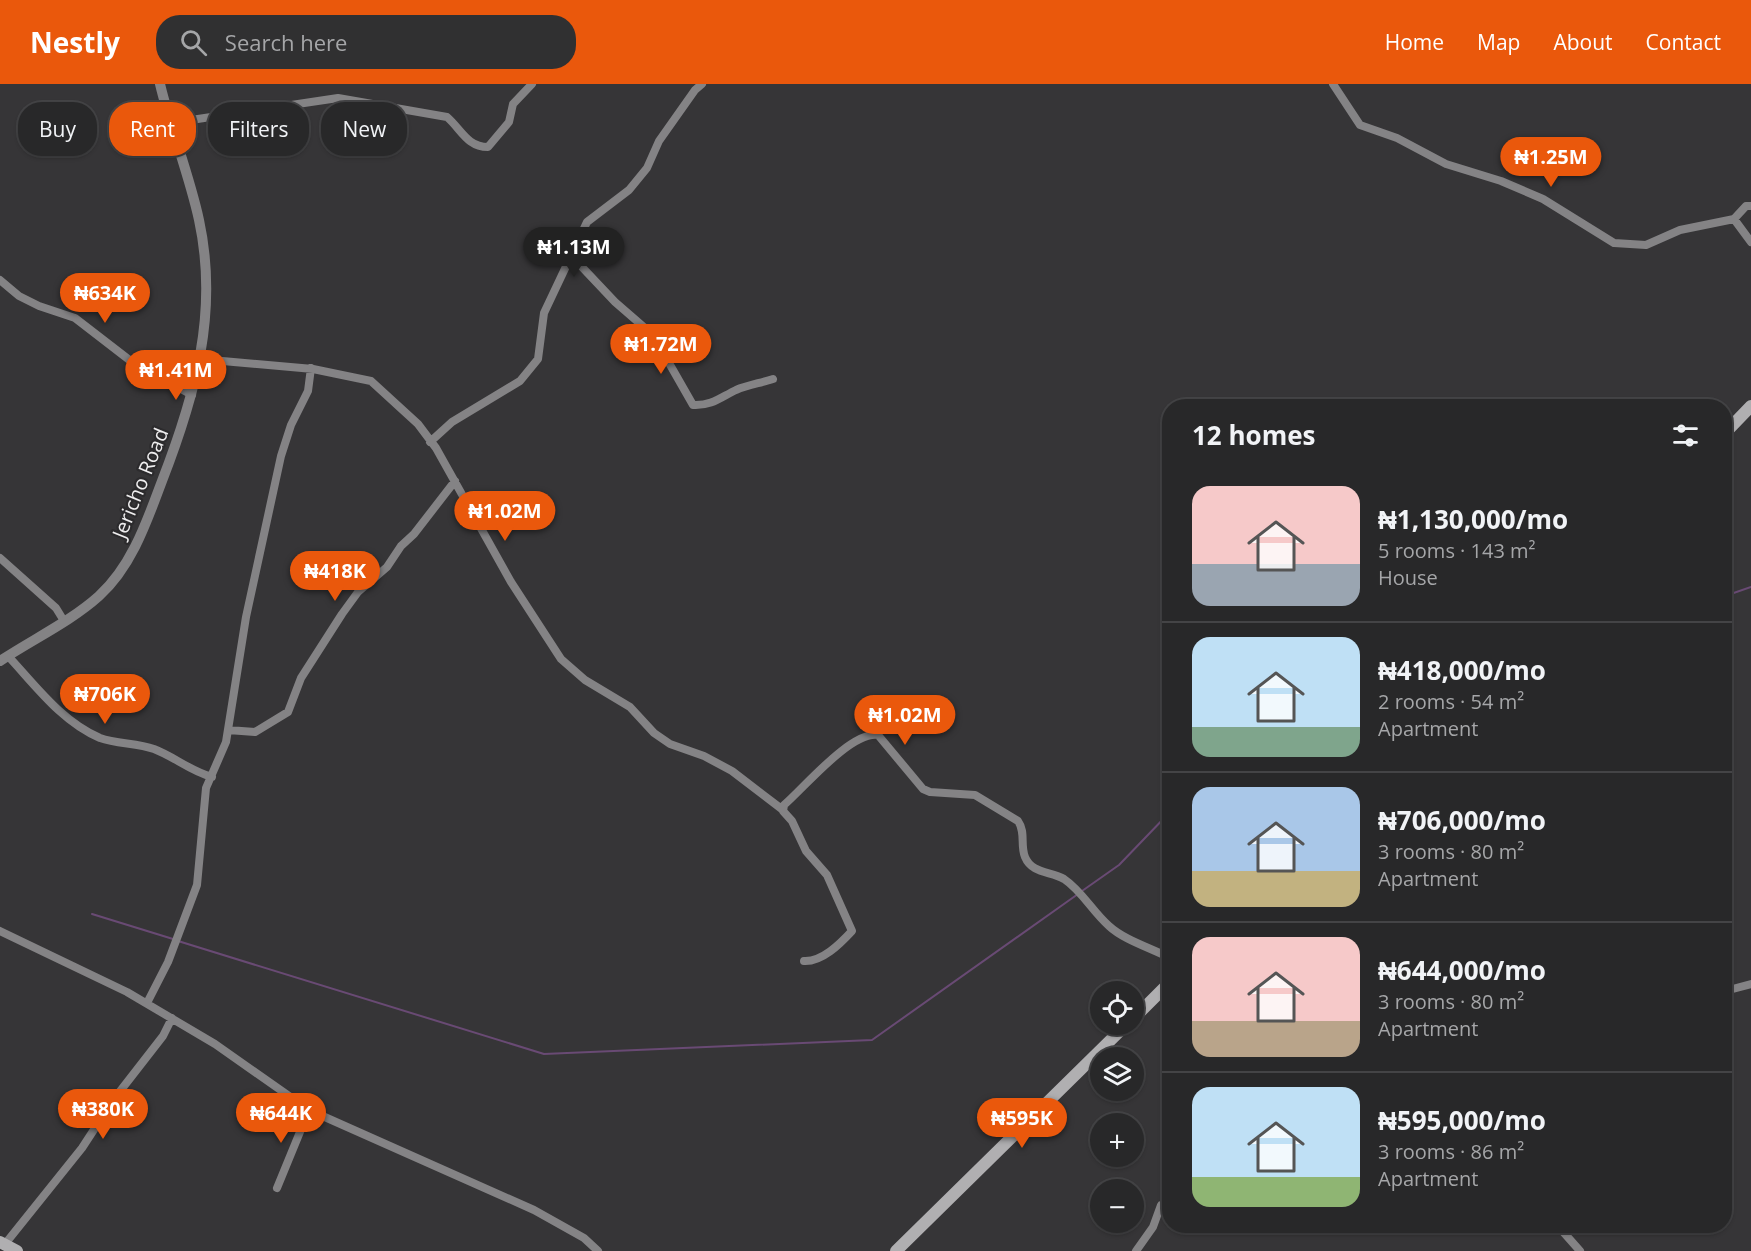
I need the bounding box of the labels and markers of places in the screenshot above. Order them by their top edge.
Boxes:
pin: ₦1.25M [1502,137,1600,188]
pin: ₦1.13M [525,227,623,278]
pin: ₦634K [63,273,147,324]
pin: ₦1.72M [612,324,710,375]
pin: ₦1.41M [127,350,225,401]
pin: ₦1.02M [456,491,554,542]
pin: ₦418K [293,551,377,602]
pin: ₦706K [63,674,147,725]
pin: ₦1.02M [856,695,954,746]
pin: ₦380K [61,1089,145,1140]
pin: ₦644K [239,1093,323,1144]
pin: ₦595K [980,1098,1064,1149]

